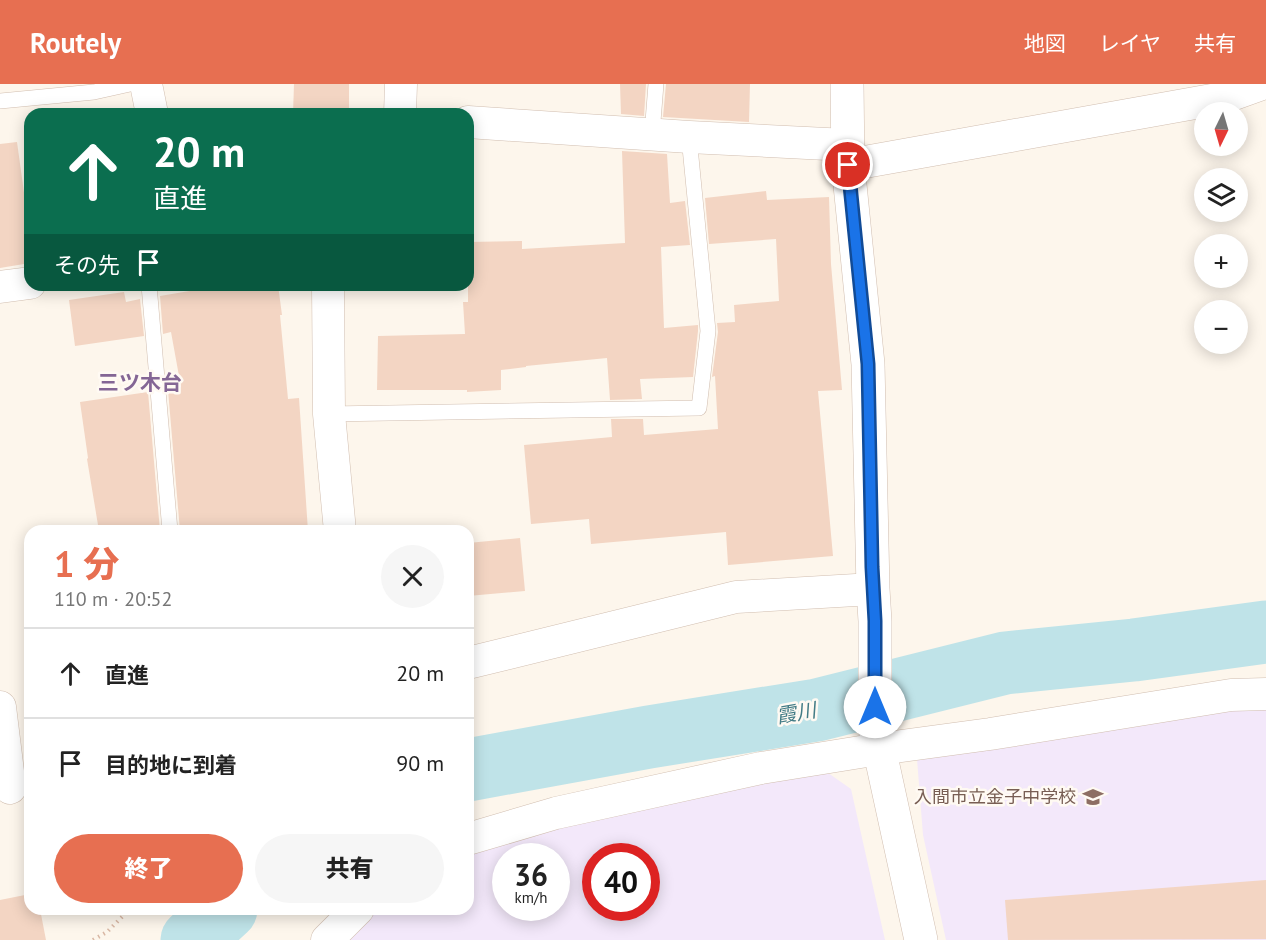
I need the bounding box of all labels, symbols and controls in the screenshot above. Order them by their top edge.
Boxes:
text: Routely [30,24,121,61]
text: 地図 [1024,30,1066,57]
text: レイヤ [1099,30,1161,57]
text: 共有 [1194,30,1236,57]
north arrow [1194,102,1248,156]
map controls [1194,102,1248,354]
text: 20 m [153,124,245,179]
icon: ahead [54,132,132,210]
pin [822,139,873,190]
icon: arrive [831,148,864,181]
button: layers [1194,168,1248,222]
text: 直進 [153,181,207,215]
button: + [1194,234,1248,288]
icon: arrive [132,246,165,279]
text: その先 [54,251,120,279]
button: − [1194,300,1248,354]
district label: 三ツ木台 [98,369,182,396]
text: 1 分 [54,540,120,587]
button: close [381,545,444,608]
text: 110 m · 20:52 [54,586,172,612]
icon: ahead [54,657,87,690]
text: 20 m [396,659,444,687]
text: 直進 [105,661,149,689]
position arrow [843,675,907,739]
water label: 霞川 [774,696,820,729]
icon: arrive [54,747,87,780]
text: 90 m [396,749,444,777]
text: 目的地に到着 [105,751,237,779]
place label: 入間市立金子中学校 [914,785,1076,808]
school or university icon: 入間市立金子中学校 [1081,785,1105,809]
button: 終了 [54,834,243,903]
button: 共有 [255,834,444,903]
speed limit sign: 40 [582,843,660,921]
text: 36 [514,855,548,894]
text: km/h [515,888,547,907]

